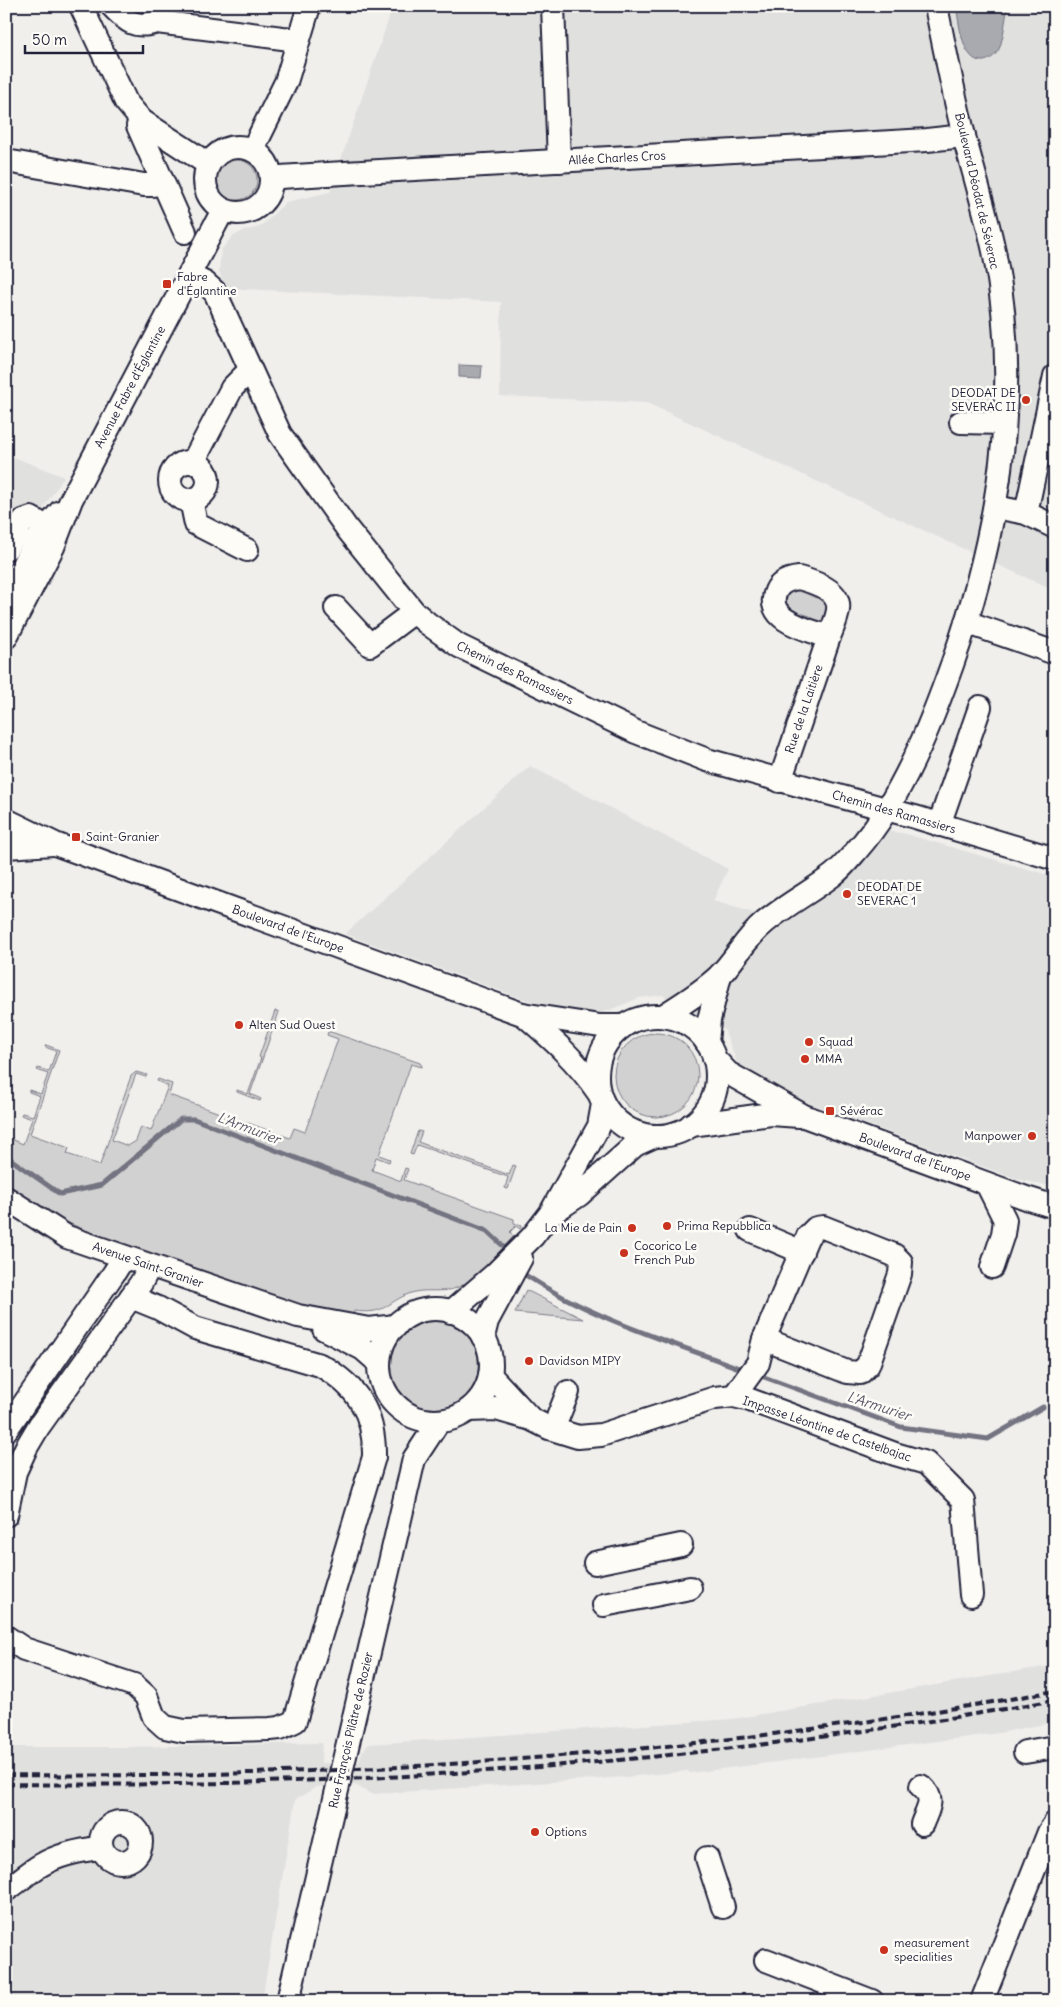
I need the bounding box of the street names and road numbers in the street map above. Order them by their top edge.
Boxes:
street label: Boulevard Déodat de Séverac [952,111,1003,271]
street label: Allée Charles Cros [568,147,666,168]
street label: Avenue Fabre d'Églantine [91,323,168,450]
street label: Chemin des Ramassiers [454,638,576,707]
street label: Rue de la Laitière [781,663,826,755]
street label: Chemin des Ramassiers [830,787,958,836]
street label: Boulevard de l'Europe [230,901,346,956]
street label: Boulevard de l'Europe [857,1129,973,1184]
street label: Avenue Saint-Granier [91,1238,206,1291]
street label: Impasse Léontine de Castelbajac [741,1393,913,1464]
street label: Rue François Pilâtre de Rozier [325,1650,376,1810]

